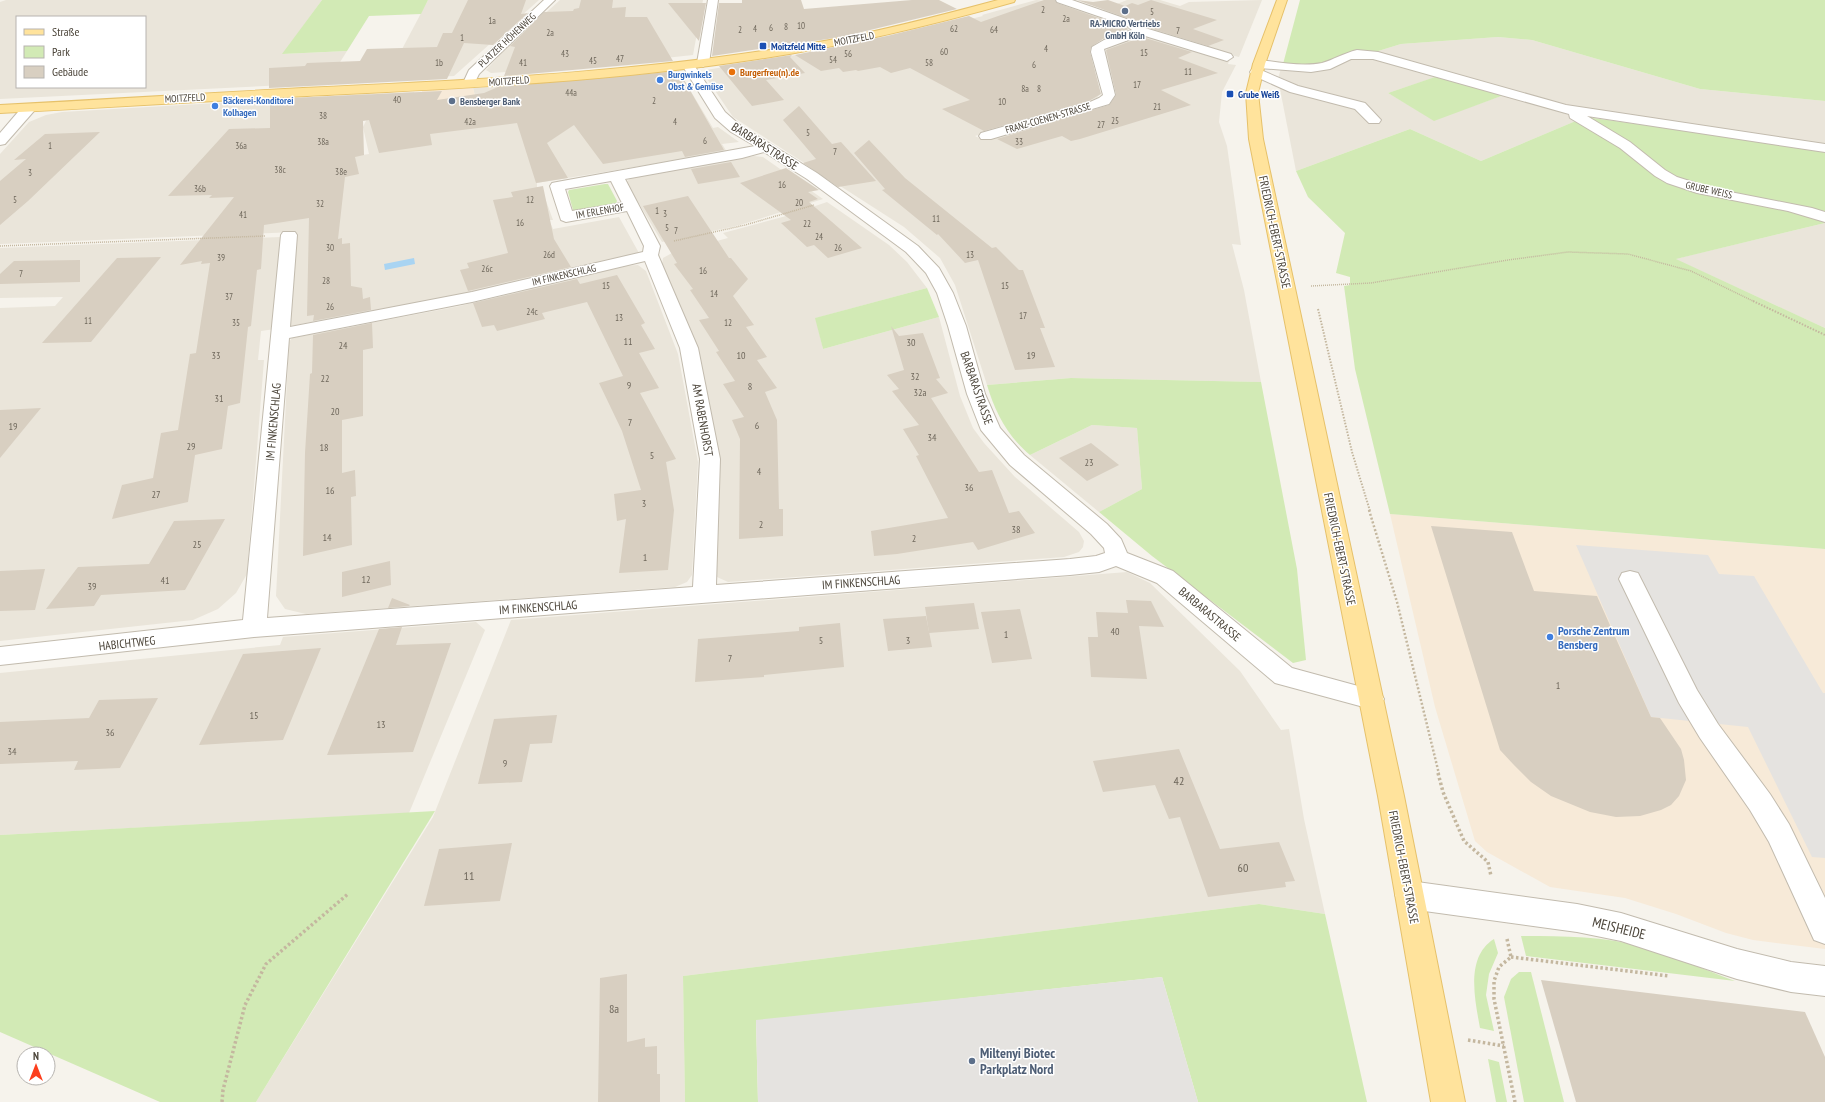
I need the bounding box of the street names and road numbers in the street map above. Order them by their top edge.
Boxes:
street label: PLATZER HÖHENWEG [475,10,539,70]
street label: MOITZFELD [833,29,875,49]
street label: MOITZFELD [488,73,530,89]
street label: MOITZFELD [164,90,206,106]
street label: FRANZ-COENEN-STRASSE [1004,100,1092,136]
street label: BARBARASTRASSE [729,119,801,173]
street label: FRIEDRICH-EBERT-STRASSE [1256,174,1294,290]
street label: GRUBE WEISS [1684,178,1734,202]
street label: IM ERLENHOF [575,200,625,222]
street label: IM FINKENSCHLAG [531,261,597,289]
street label: BARBARASTRASSE [957,349,997,427]
street label: IM FINKENSCHLAG [262,382,284,462]
street label: AM RABENHORST [689,382,717,458]
street label: FRIEDRICH-EBERT-STRASSE [1321,491,1359,607]
street label: IM FINKENSCHLAG [821,572,901,592]
street label: BARBARASTRASSE [1176,584,1244,644]
street label: IM FINKENSCHLAG [498,597,578,617]
street label: HABICHTWEG [98,633,156,653]
street label: FRIEDRICH-EBERT-STRASSE [1386,809,1422,925]
street label: MEISHEIDE [1590,913,1648,943]

